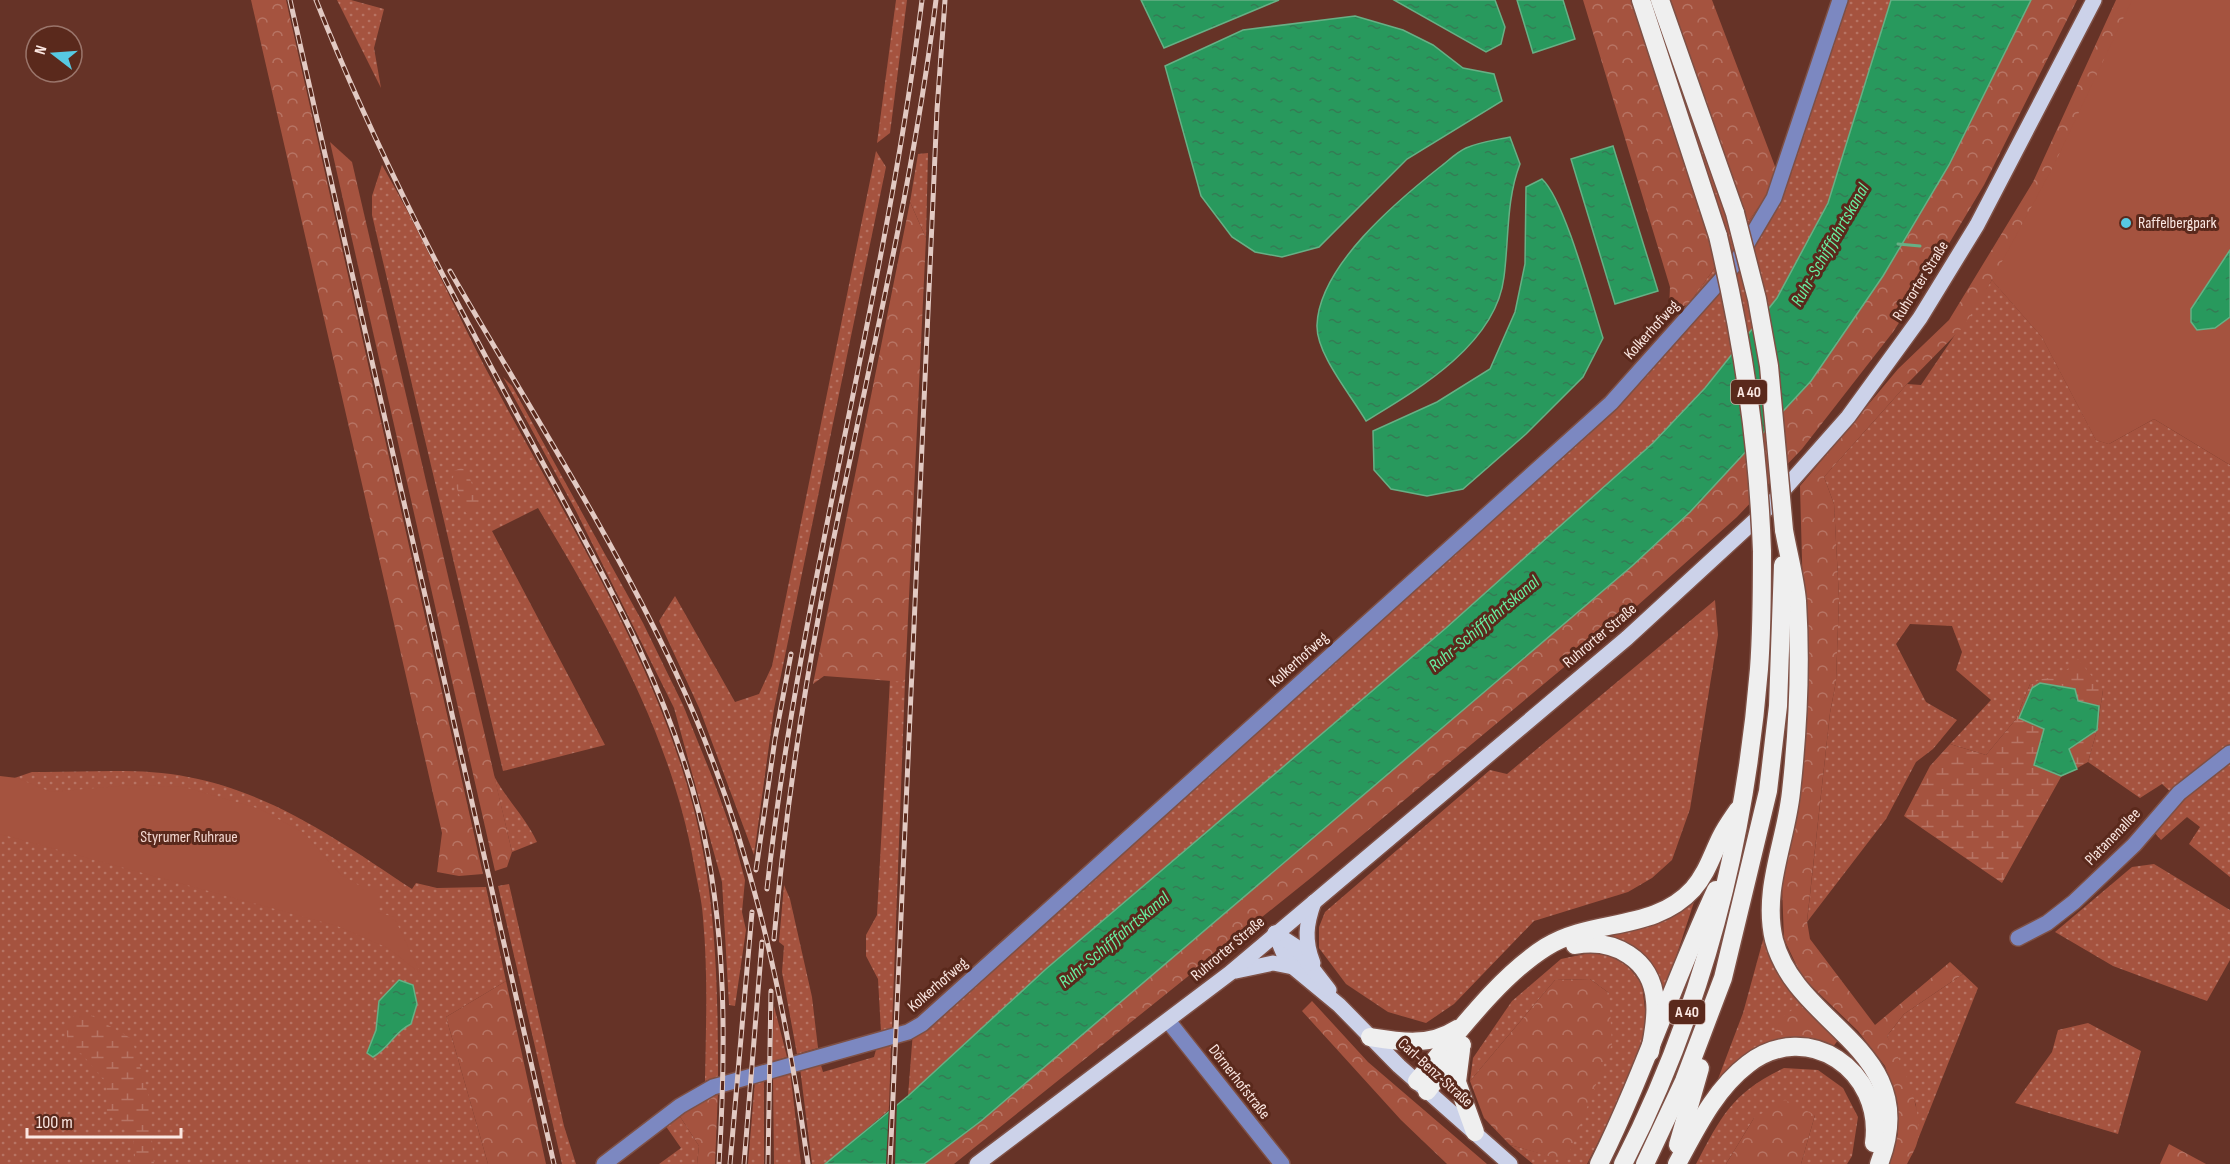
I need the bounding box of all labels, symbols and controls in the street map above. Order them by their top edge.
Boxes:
north arrow [24,24,84,84]
text: N [31,43,51,57]
water label: Ruhr-Schifffahrtskanal [1786,179,1874,310]
place label: Raffelbergpark [2138,214,2217,233]
marker: Raffelbergpark [2119,216,2133,230]
street label: Ruhrorter Straße [1889,238,1953,324]
street label: Kolkerhofweg [1620,296,1684,364]
road number: A 40 [1731,380,1767,404]
water label: Ruhr-Schifffahrtskanal [1424,571,1544,676]
street label: Ruhrorter Straße [1559,600,1641,672]
street label: Kolkerhofweg [1265,628,1333,692]
street label: Platanenallee [2081,805,2145,869]
park label: Styrumer Ruhraue [140,828,238,847]
water label: Ruhr-Schifffahrtskanal [1054,887,1174,992]
street label: Ruhrorter Straße [1187,913,1269,985]
street label: Kolkerhofweg [904,954,972,1016]
road number: A 40 [1669,1000,1705,1024]
street label: Carl-Benz-Straße [1394,1034,1476,1112]
street label: Dörnerhofstraße [1204,1041,1274,1123]
scale bar [27,1101,182,1139]
text: 100 m [36,1112,73,1133]

